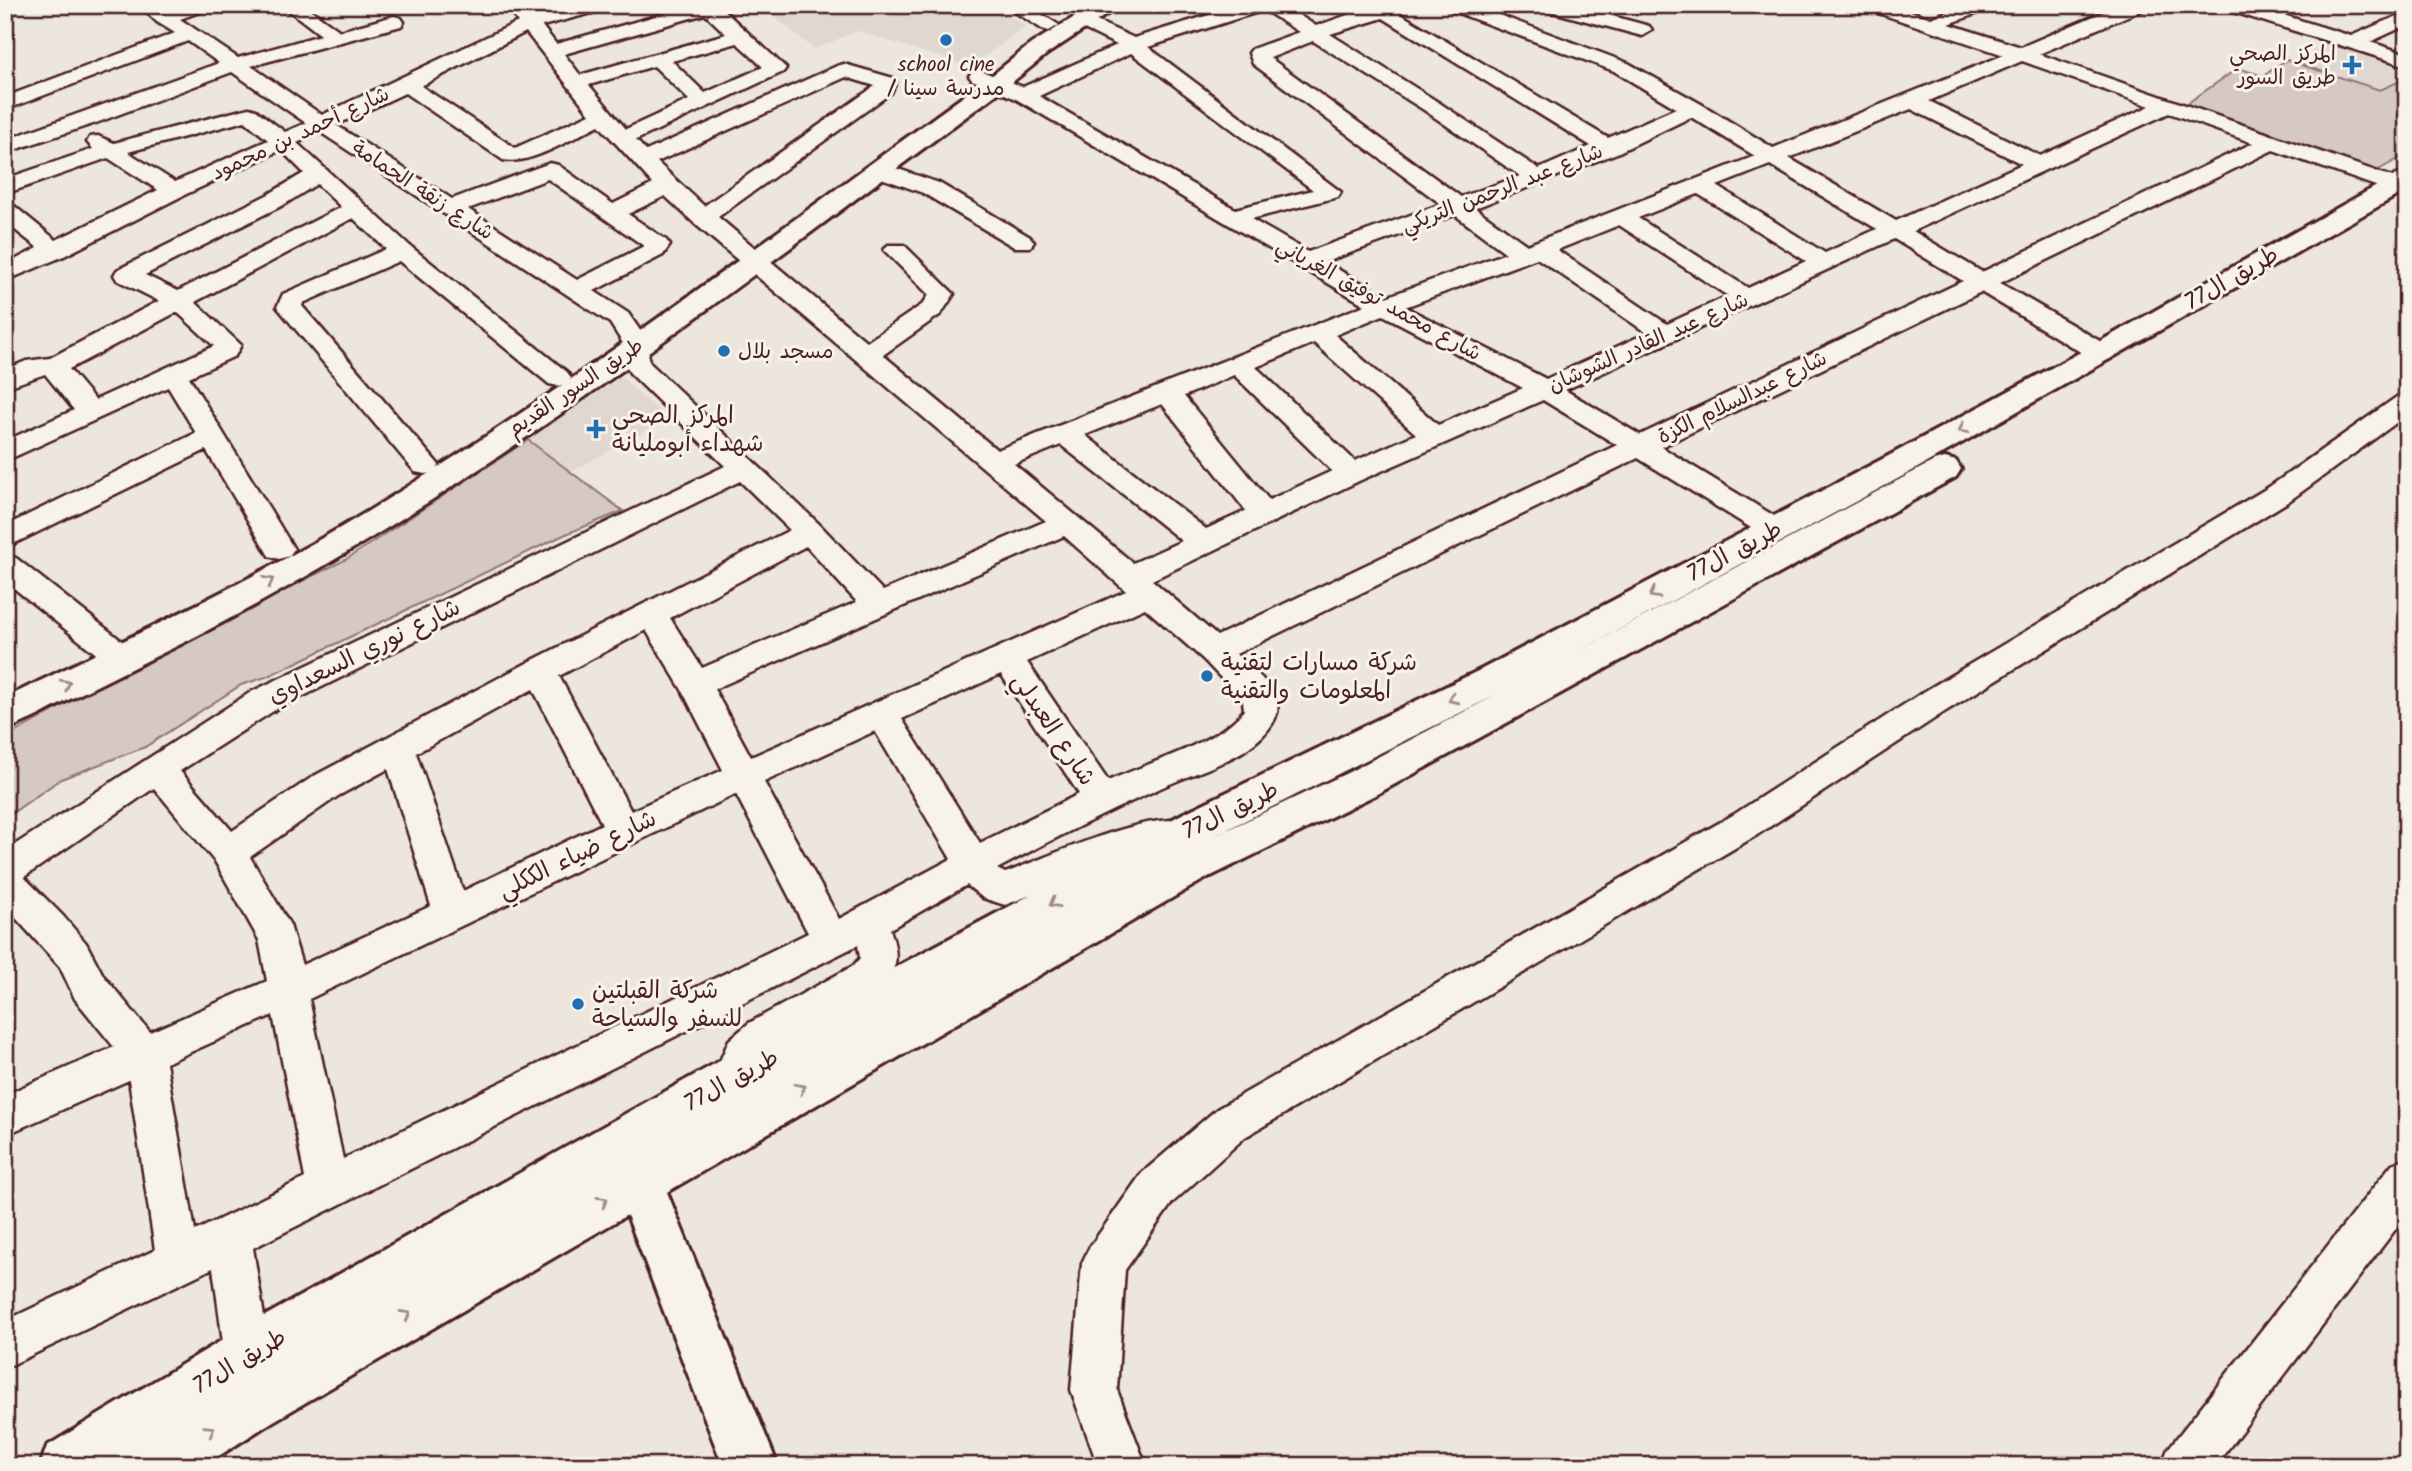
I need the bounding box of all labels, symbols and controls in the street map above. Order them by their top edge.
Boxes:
marker: school cine / مدرسة سينا [938,32,954,48]
place label: المركز الصحي طريق السور [2229,38,2336,95]
place label: school cine / مدرسة سينا [887,49,1005,106]
marker: المركز الصحي طريق السور [2342,55,2362,75]
street label: شارع أحمد بن محمود [206,78,395,190]
street label: شارع زنقة الحمامة [345,133,500,250]
street label: شارع عبد الرحمن التريكي [1397,136,1609,244]
street label: شارع محمد توفيق الغرياني [1269,230,1487,371]
street label: طريق ال77 [2177,236,2287,322]
street label: شارع عبد القادر الشوشان [1543,284,1754,402]
street label: طريق السور القديم [501,330,651,446]
place label: مسجد بلال [738,336,834,369]
marker: مسجد بلال [716,343,732,359]
street label: شارع عبدالسلام الكزة [1652,343,1833,454]
place label: المركز الصحي شهداء أبومليانة [612,397,764,464]
marker: المركز الصحي شهداء أبومليانة [586,419,606,439]
one-way arrow [1958,421,1970,434]
street label: طريق ال77 [1680,511,1790,594]
one-way arrow [262,576,274,589]
one-way arrow [1649,585,1661,599]
street label: شارع نوري السعداوي [262,589,468,716]
place label: شركة مسارات لتقنية المعلومات والتقنية [1221,644,1417,711]
street label: شارع العبدلي [1000,665,1105,794]
marker: شركة مسارات لتقنية المعلومات والتقنية [1199,668,1215,684]
one-way arrow [59,679,71,693]
one-way arrow [1448,691,1460,705]
street label: طريق ال77 [1175,771,1286,852]
street label: شارع ضياء الككلي [492,800,664,911]
one-way arrow [1049,895,1061,908]
place label: شركة القبلتين للسفر والسياحة [592,972,742,1039]
marker: شركة القبلتين للسفر والسياحة [570,996,586,1012]
street label: طريق ال77 [677,1039,787,1124]
one-way arrow [793,1083,806,1096]
one-way arrow [596,1196,609,1209]
one-way arrow [399,1310,412,1323]
street label: طريق ال77 [185,1319,294,1406]
one-way arrow [203,1425,216,1438]

